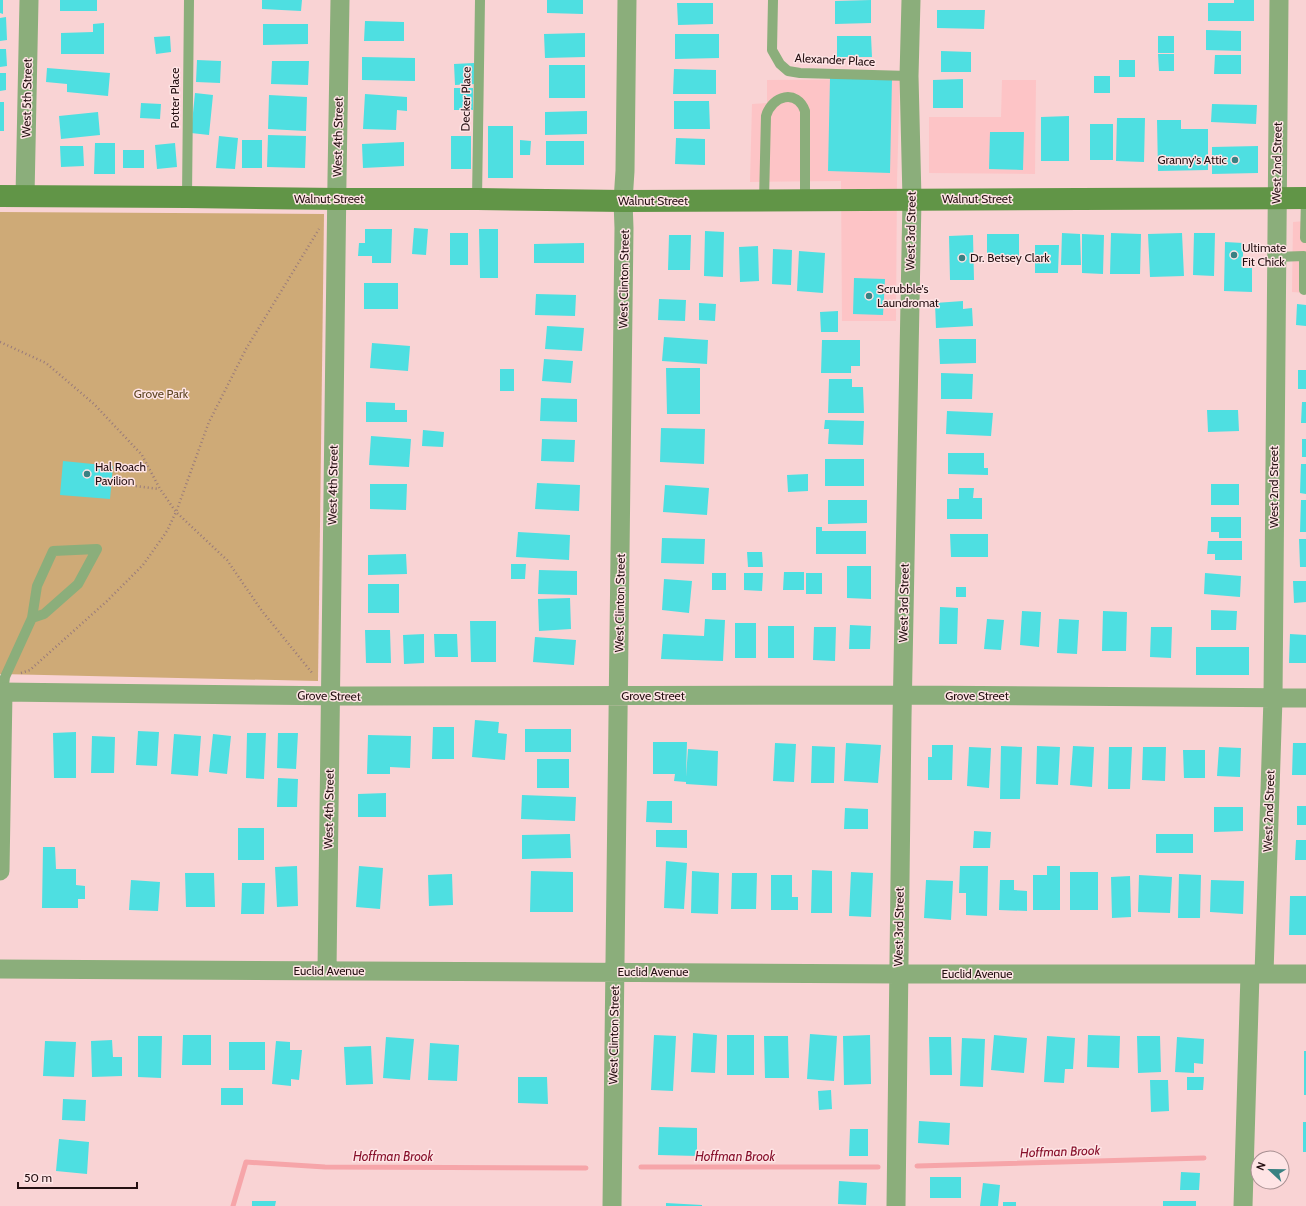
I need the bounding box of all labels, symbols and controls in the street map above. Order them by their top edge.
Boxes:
street label: Alexander Place [794,50,876,69]
street label: West 5th Street [18,58,35,138]
street label: Decker Place [457,66,474,132]
street label: Potter Place [167,68,182,128]
street label: West 4th Street [329,97,346,177]
street label: West 2nd Street [1268,122,1285,204]
place label: Granny's Attic [1157,152,1228,167]
marker: Granny's Attic [1230,155,1240,165]
street label: Walnut Street [294,191,364,206]
street label: West 3rd Street [902,191,919,271]
street label: Walnut Street [942,191,1012,206]
street label: Walnut Street [618,193,688,208]
street label: West Clinton Street [615,229,632,329]
place label: Ultimate Fit Chick [1242,240,1286,269]
place label: Dr. Betsey Clark [970,250,1050,265]
marker: Ultimate Fit Chick [1229,250,1239,260]
marker: Dr. Betsey Clark [957,253,967,263]
place label: Scrubble's Laundromat [877,281,939,310]
marker: Scrubble's Laundromat [864,291,874,301]
park label: Grove Park [134,386,189,401]
street label: West 4th Street [324,445,341,525]
street label: West 2nd Street [1266,446,1281,528]
place label: Hal Roach Pavilion [95,459,146,488]
marker: Hal Roach Pavilion [82,469,92,479]
street label: West Clinton Street [611,553,628,653]
street label: West 3rd Street [895,563,912,643]
street label: Grove Street [297,687,361,704]
street label: Grove Street [621,688,685,703]
street label: Grove Street [945,688,1009,703]
street label: West 4th Street [320,769,337,849]
street label: West 2nd Street [1260,770,1277,852]
street label: West 3rd Street [890,887,907,967]
street label: Euclid Avenue [294,963,364,978]
street label: Euclid Avenue [618,964,688,979]
street label: Euclid Avenue [942,966,1012,981]
street label: West Clinton Street [605,985,622,1085]
water label: Hoffman Brook [1020,1142,1101,1160]
water label: Hoffman Brook [353,1148,434,1164]
water label: Hoffman Brook [695,1148,776,1164]
north arrow [1250,1150,1290,1190]
text: N [1253,1160,1269,1172]
scale bar [18,1164,137,1190]
text: 50 m [24,1170,52,1185]

